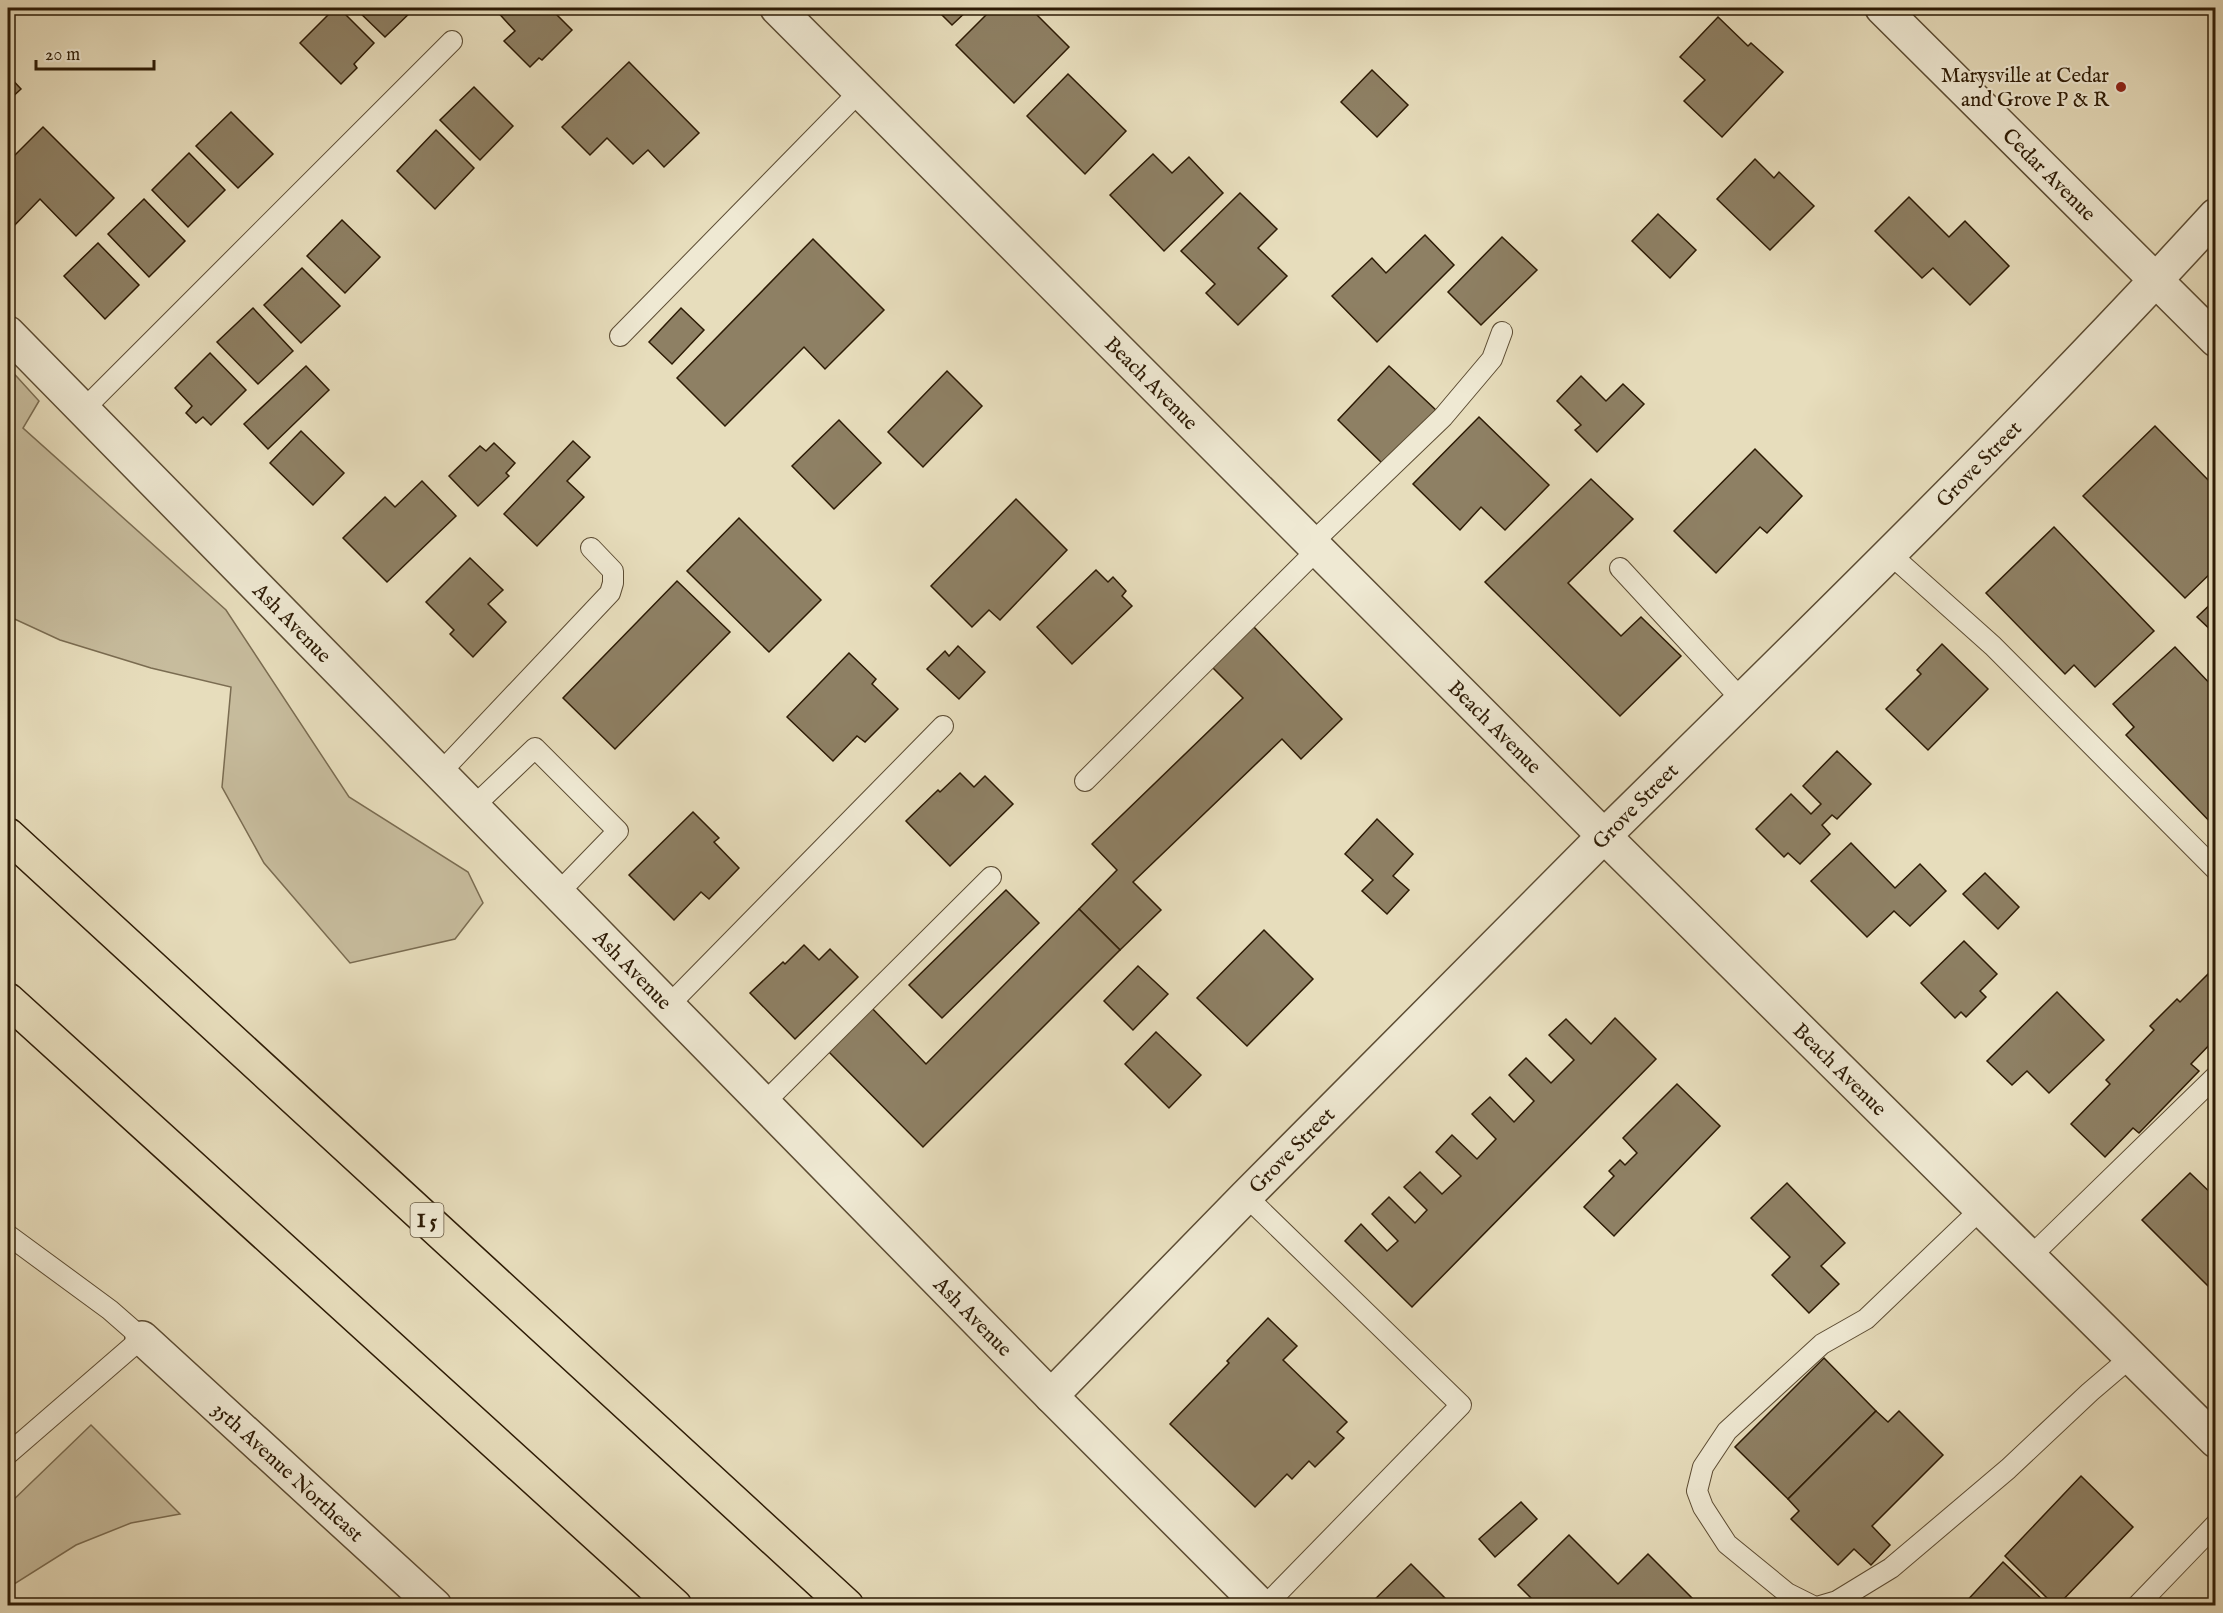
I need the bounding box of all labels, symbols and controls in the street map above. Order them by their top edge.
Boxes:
scale bar [36,33,154,71]
text: 20 m [45,44,80,67]
place label: Marysville at Cedar and Grove P & R [1941,63,2110,114]
marker: Marysville at Cedar and Grove P & R [2114,80,2128,94]
street label: Cedar Avenue [1996,123,2101,228]
street label: Beach Avenue [1098,331,1203,437]
street label: Grove Street [1931,416,2028,514]
street label: Ash Avenue [245,577,337,670]
street label: Beach Avenue [1441,675,1547,781]
street label: Grove Street [1587,758,1685,856]
street label: Ash Avenue [586,924,677,1017]
street label: Beach Avenue [1786,1018,1892,1123]
street label: Grove Street [1244,1102,1341,1200]
road number: I 5 [410,1203,444,1237]
street label: Ash Avenue [926,1271,1017,1364]
street label: 35th Avenue Northeast [206,1397,368,1549]

